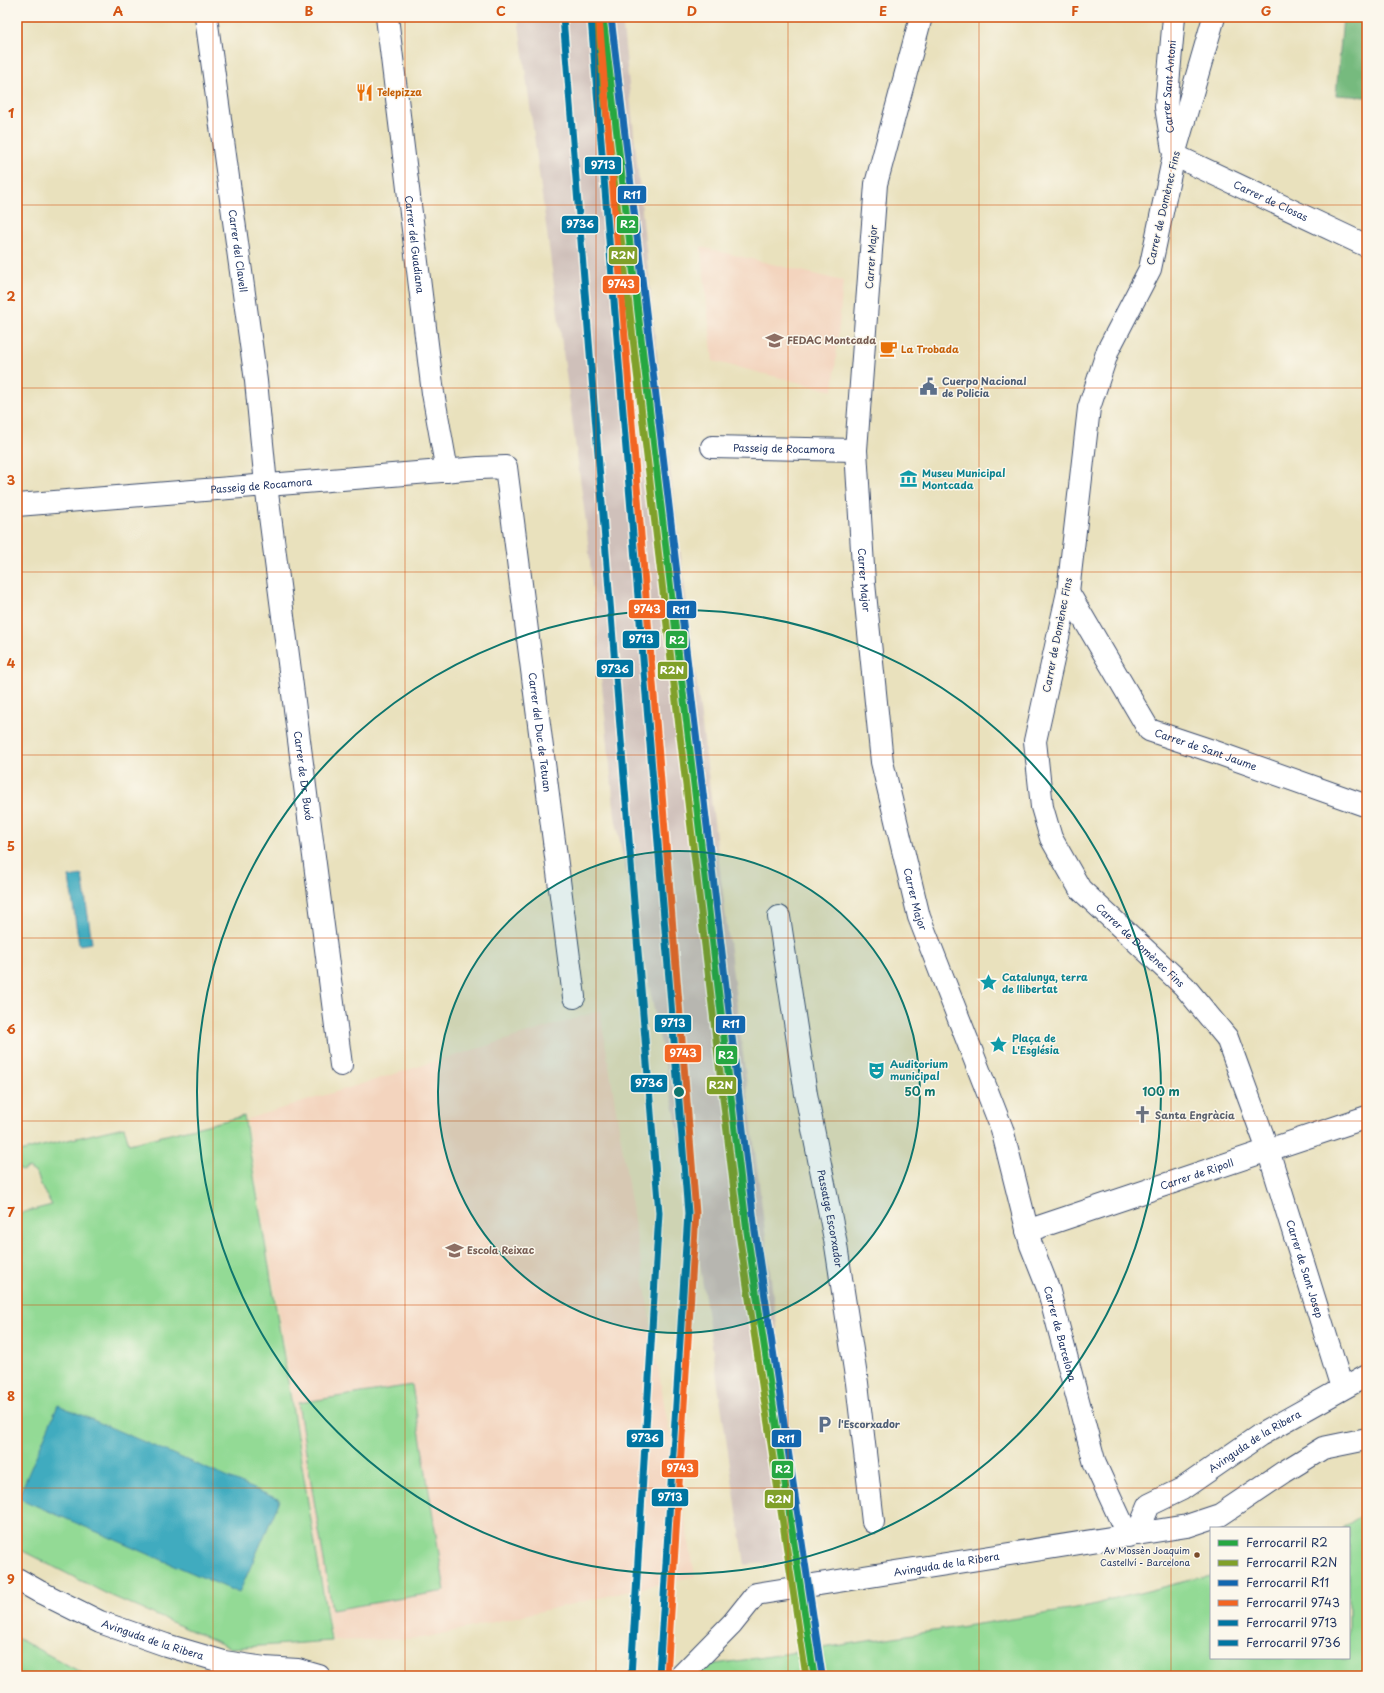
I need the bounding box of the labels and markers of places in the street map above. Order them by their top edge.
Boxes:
restaurant icon: Telepizza [354,82,374,102]
place label: Telepizza [377,84,422,99]
school or university icon: FEDAC Montcada [764,330,784,350]
place label: FEDAC Montcada [787,332,876,347]
cafe icon: La Trobada [878,339,898,359]
place label: La Trobada [901,341,959,356]
place label: Cuerpo Nacional de Policia [942,373,1026,400]
public building icon: Cuerpo Nacional de Policia [919,377,939,397]
place label: Museu Municipal Montcada [922,465,1005,492]
museum icon: Museu Municipal Montcada [899,469,919,489]
place label: Catalunya, terra de llibertat [1002,969,1088,996]
place icon: Catalunya, terra de llibertat [979,973,999,993]
place label: Plaça de L'Església [1012,1030,1060,1057]
place icon: Plaça de L'Església [989,1034,1009,1054]
place label: Auditorium municipal [890,1056,948,1083]
theatre icon: Auditorium municipal [867,1060,887,1080]
centre of rings [672,1085,686,1099]
church icon: Santa Engràcia [1132,1105,1152,1125]
place label: Santa Engràcia [1155,1107,1235,1122]
school or university icon: Escola Reixac [444,1240,464,1260]
place label: Escola Reixac [467,1242,535,1257]
parking icon: l'Escorxador [815,1414,835,1434]
place label: l'Escorxador [838,1416,901,1431]
place label: Av Mossèn Joaquim Castellví - Barcelona [1100,1543,1190,1569]
marker: Av Mossèn Joaquim Castellví - Barcelona [1192,1550,1202,1560]

